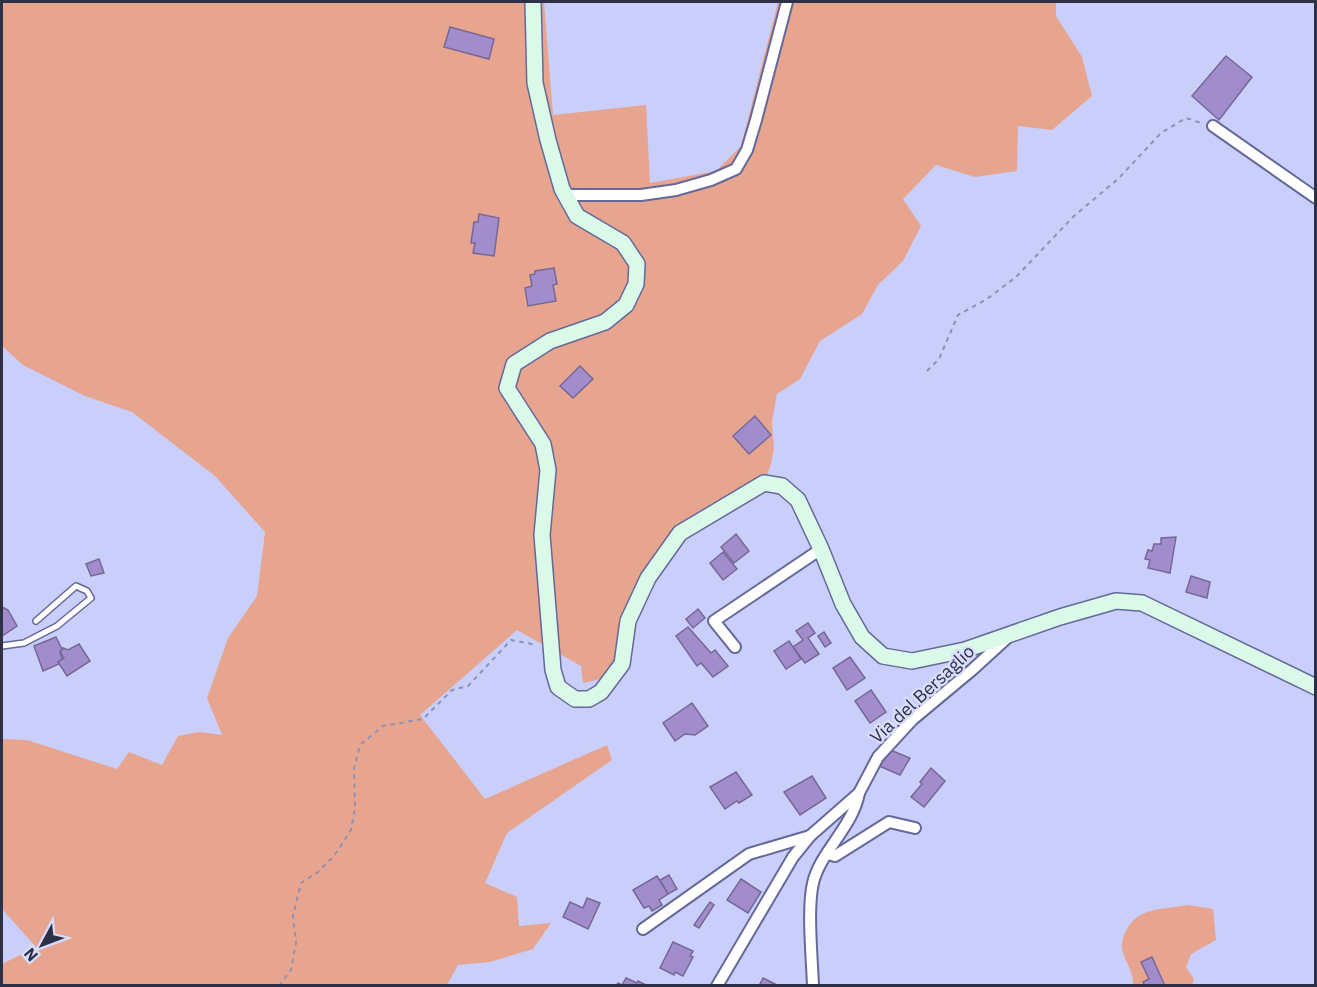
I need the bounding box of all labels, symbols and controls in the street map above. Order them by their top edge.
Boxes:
street label: Via del Bersaglio [865,640,979,748]
north arrow [12,915,72,975]
text: N [19,944,42,966]

